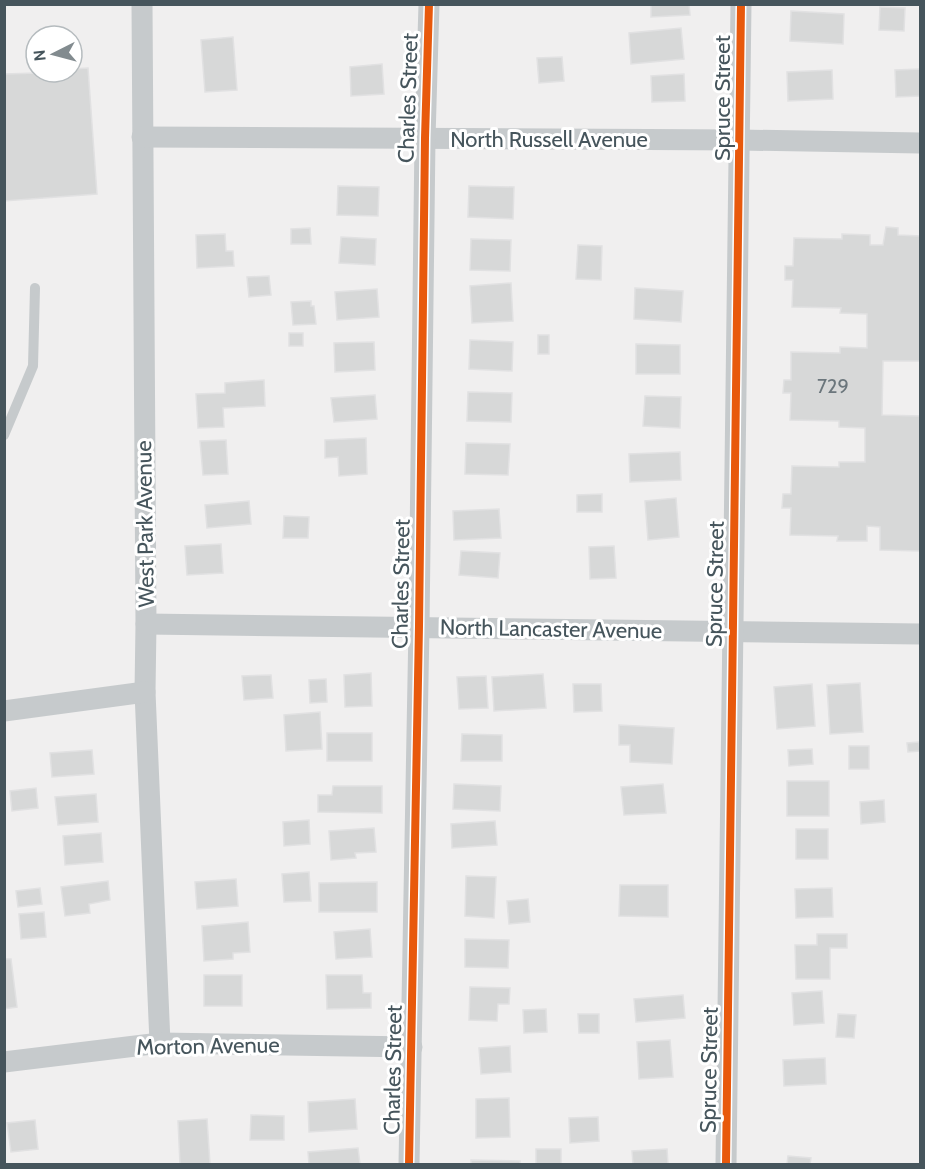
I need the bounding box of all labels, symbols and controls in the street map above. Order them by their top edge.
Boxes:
north arrow [24,24,84,84]
street label: Charles Street [392,32,424,163]
street label: Spruce Street [709,34,736,161]
text: N [30,49,50,62]
street label: North Russell Avenue [450,126,648,153]
house number: 729 [817,374,849,398]
street label: West Park Avenue [130,440,160,608]
street label: Charles Street [386,518,416,649]
street label: Spruce Street [700,520,730,647]
street label: North Lancaster Avenue [440,614,662,644]
street label: Charles Street [378,1004,408,1135]
street label: Spruce Street [694,1006,724,1133]
street label: Morton Avenue [136,1031,280,1061]

